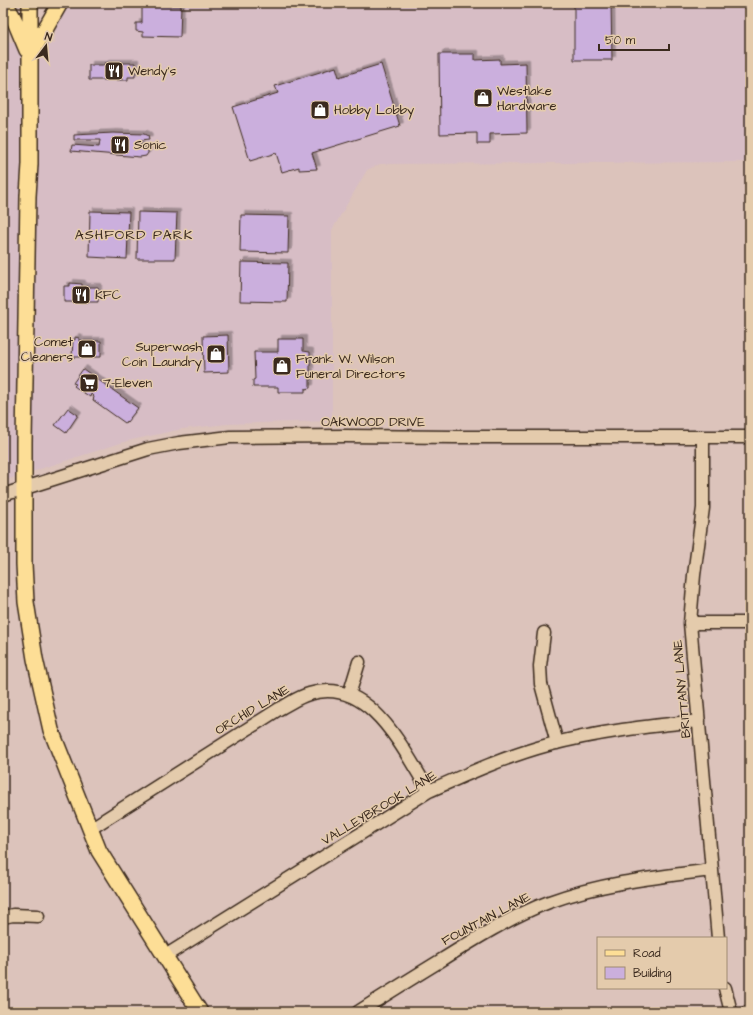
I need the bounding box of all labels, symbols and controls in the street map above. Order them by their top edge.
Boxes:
north arrow [26,26,66,66]
scale bar [599,26,669,52]
text: N [43,29,54,45]
text: 50 m [605,32,636,49]
restaurant icon: Wendy's [103,60,125,82]
place label: Wendy's [128,62,177,81]
place label: Westlake Hardware [497,82,557,115]
shop icon: Westlake Hardware [472,87,494,109]
shop icon: Hobby Lobby [309,99,331,121]
place label: Hobby Lobby [334,101,414,120]
restaurant icon: Sonic [109,134,131,156]
place label: Sonic [134,136,166,154]
district label: ASHFORD PARK [75,225,193,245]
restaurant icon: KFC [70,284,92,306]
place label: KFC [95,286,121,304]
place label: Comet Cleaners [21,333,74,366]
shop icon: Comet Cleaners [76,338,98,360]
place label: Superwash Coin Laundry [122,338,203,372]
shop icon: Superwash Coin Laundry [205,343,227,365]
place label: Frank W. Wilson Funeral Directors [296,350,406,383]
shop icon: Frank W. Wilson Funeral Directors [271,355,293,377]
supermarket icon: 7-Eleven [78,372,100,394]
place label: 7-Eleven [103,374,153,392]
street label: OAKWOOD DRIVE [321,413,425,431]
street label: BRITTANY LANE [669,639,695,739]
street label: ORCHID LANE [211,681,293,739]
street label: VALLEYBROOK LANE [318,766,440,850]
street label: FOUNTAIN LANE [438,888,534,950]
legend [597,937,727,989]
text: Road [633,945,661,962]
text: Building [633,965,671,983]

